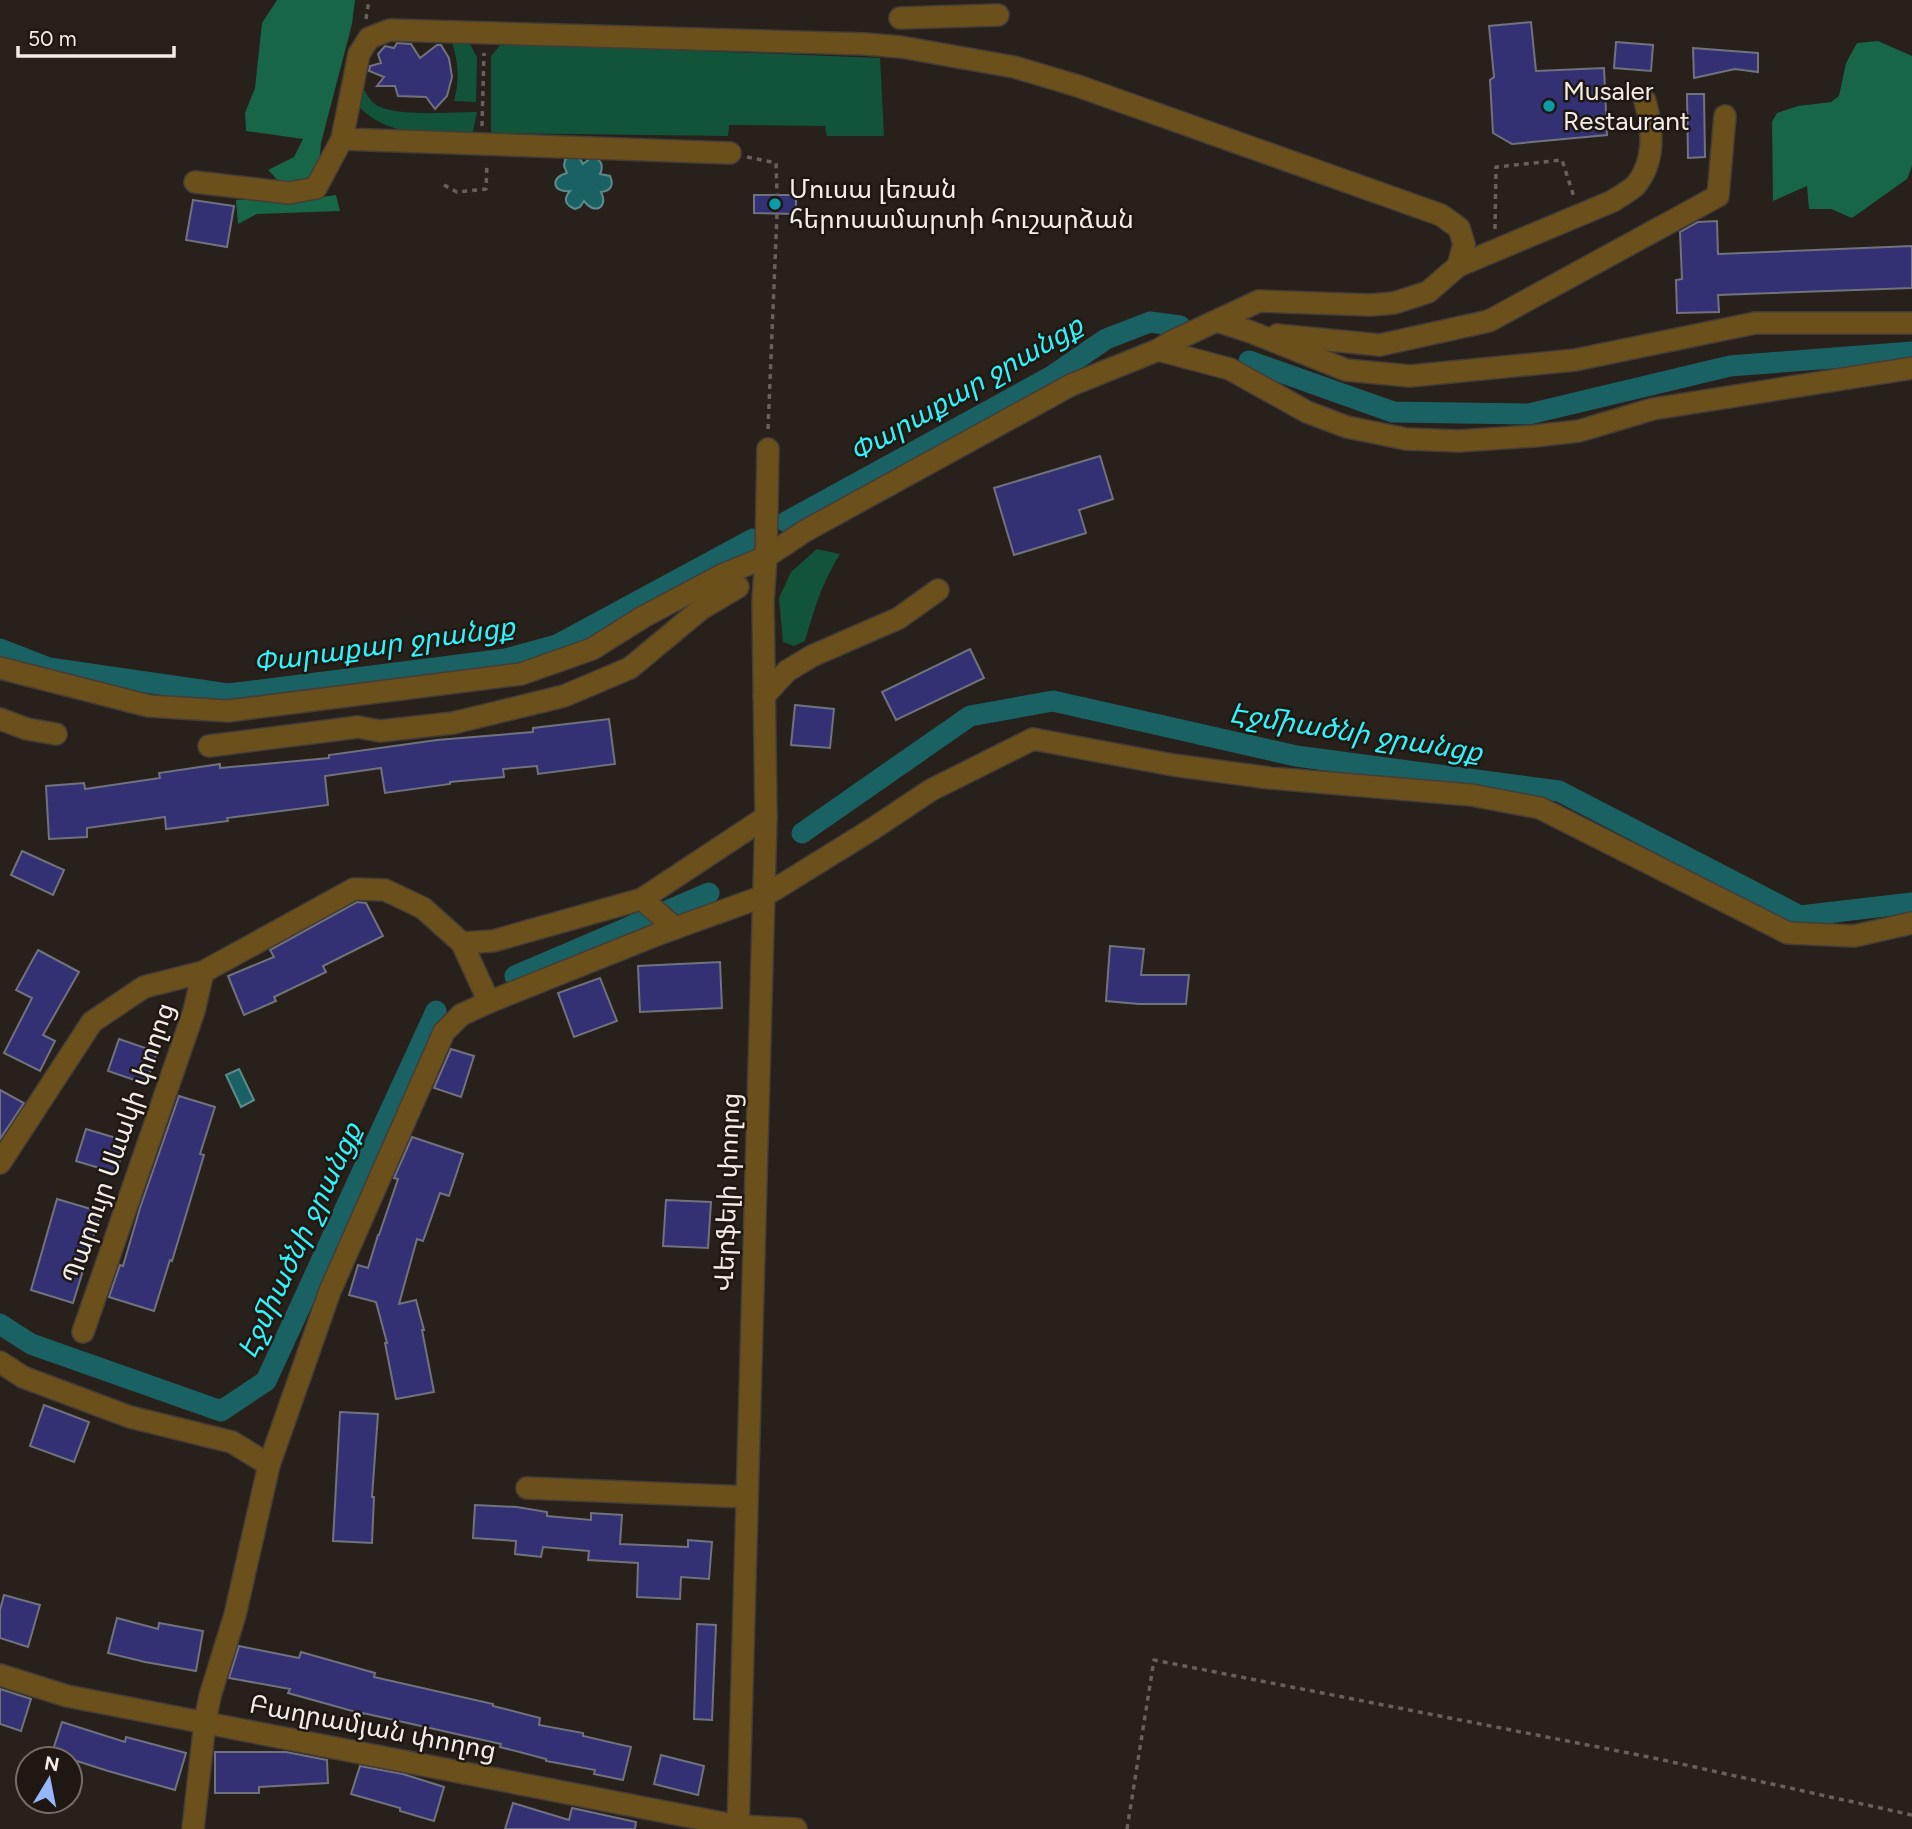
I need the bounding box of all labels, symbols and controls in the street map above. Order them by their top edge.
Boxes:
scale bar [18,14,173,58]
text: 50 m [28,26,77,51]
place label: Musaler Restaurant [1563,75,1690,137]
marker: Musaler Restaurant [1541,98,1557,114]
place label: Մուսա լեռան հերոսամարտի հուշարձան [789,173,1134,235]
marker: Մուսա լեռան հերոսամարտի հուշարձան [767,196,783,212]
water label: Փարաքար ջրանցք [843,307,1090,469]
water label: Փարաքար ջրանցք [251,609,518,679]
water label: Էջմիածնի ջրանցք [1227,695,1486,769]
street label: Պարույր Սևակի փողոց [55,998,181,1288]
street label: Վերֆելի փողոց [708,1092,746,1292]
water label: Էջմիածնի ջրանցք [230,1116,369,1363]
street label: Բաղրամյան փողոց [247,1687,499,1767]
north arrow [14,1745,84,1815]
text: N [43,1751,61,1776]

